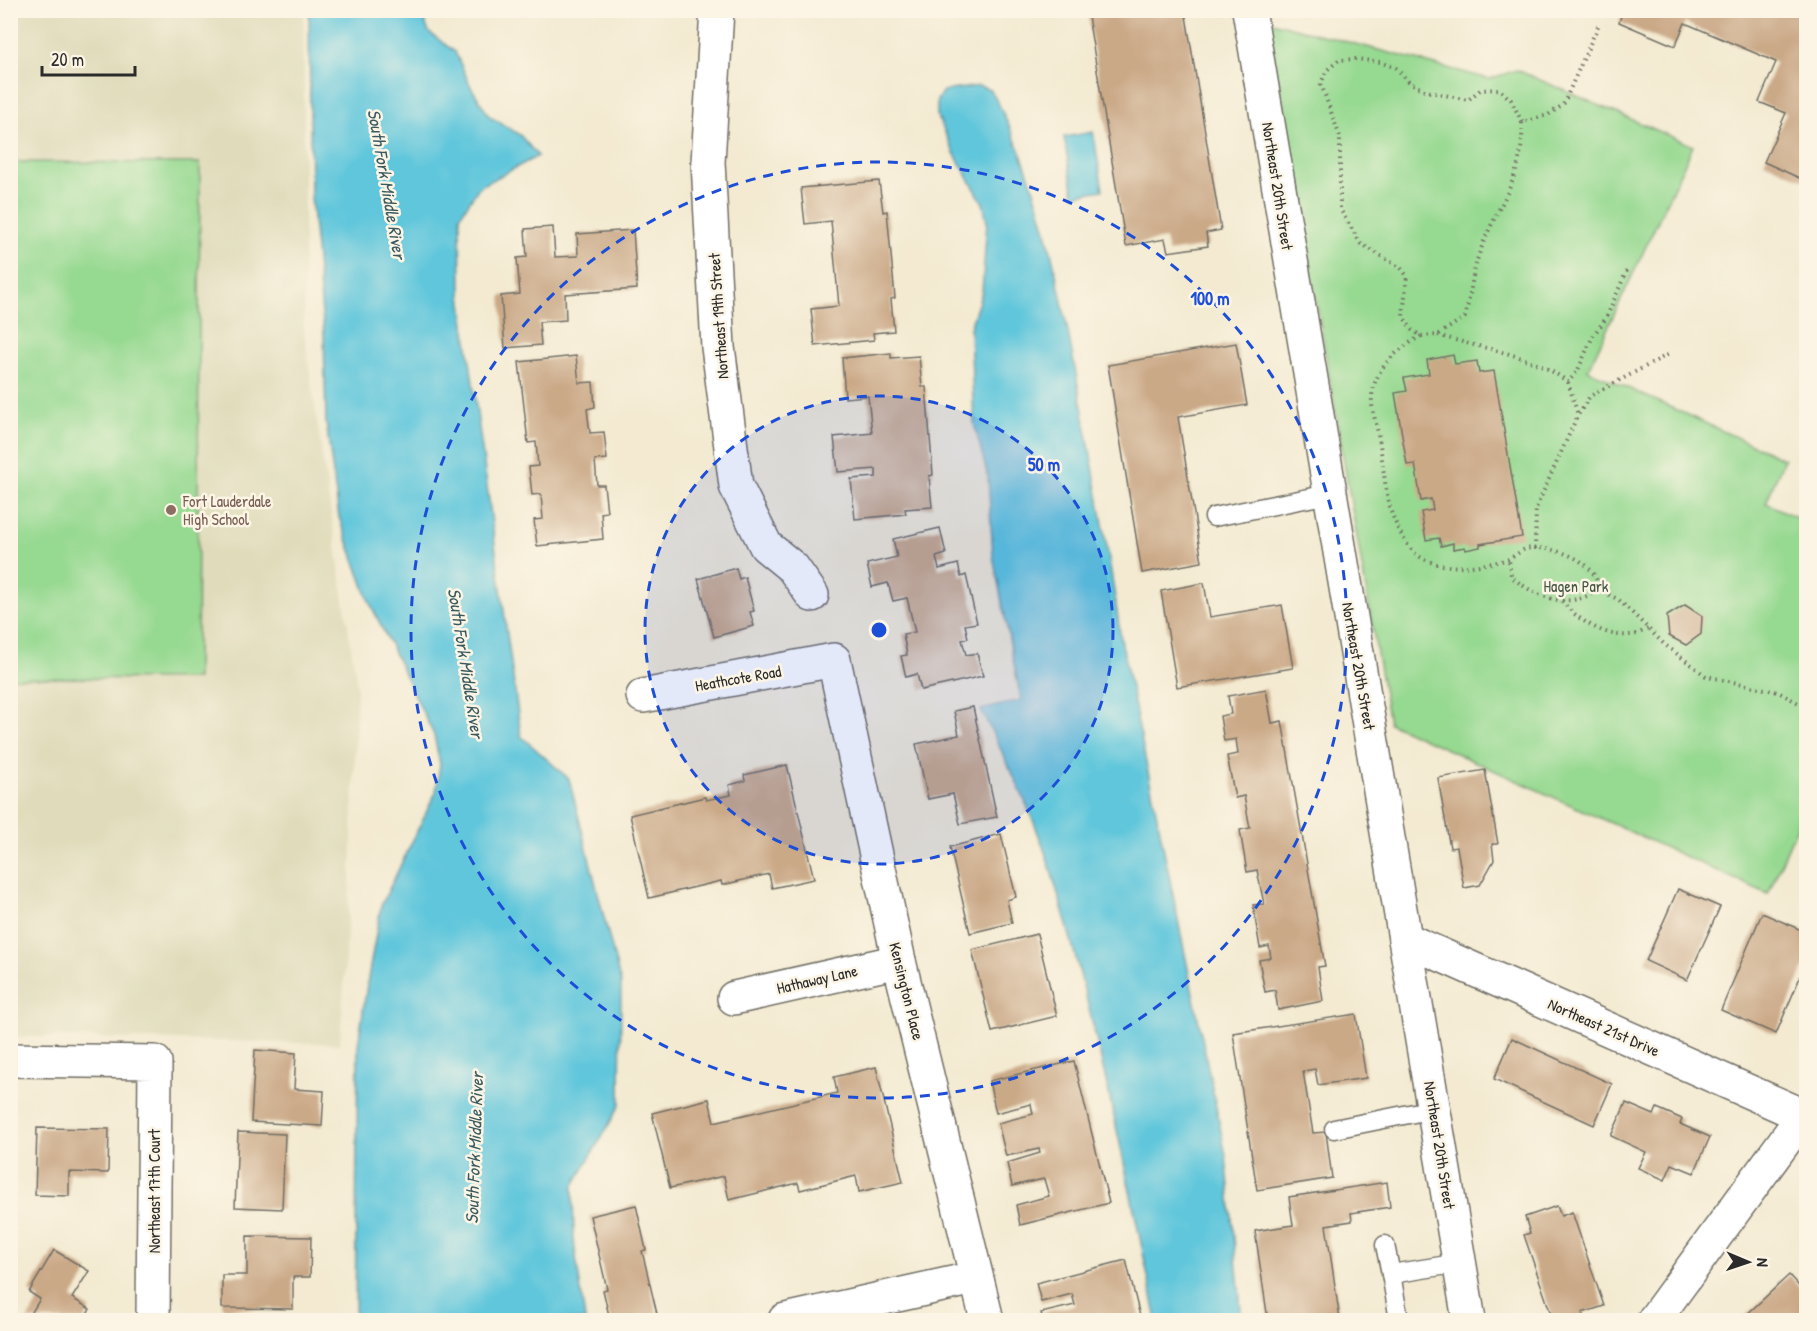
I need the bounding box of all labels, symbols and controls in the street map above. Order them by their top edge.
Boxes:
scale bar [42,39,135,77]
text: 20 m [51,47,84,72]
water label: South Fork Middle River [362,107,413,263]
street label: Northeast 20th Street [1257,121,1299,252]
street label: Northeast 19th Street [703,252,733,380]
text: 100 m [1190,286,1230,311]
text: 50 m [1028,452,1060,477]
place label: Fort Lauderdale High School [182,490,272,530]
marker: Fort Lauderdale High School [164,503,178,517]
park label: Hagen Park [1544,575,1609,597]
water label: South Fork Middle River [442,586,491,742]
street label: Northeast 20th Street [1337,601,1381,732]
centre of rings [869,620,889,640]
street label: Heathcote Road [693,660,783,696]
street label: Kensington Place [884,940,930,1043]
street label: Hathaway Lane [774,959,860,999]
street label: Northeast 21st Drive [1545,993,1664,1062]
water label: South Fork Middle River [459,1070,489,1224]
street label: Northeast 20th Street [1419,1080,1461,1211]
street label: Northeast 17th Court [143,1128,165,1253]
north arrow [1718,1232,1778,1292]
text: N [1752,1258,1774,1268]

